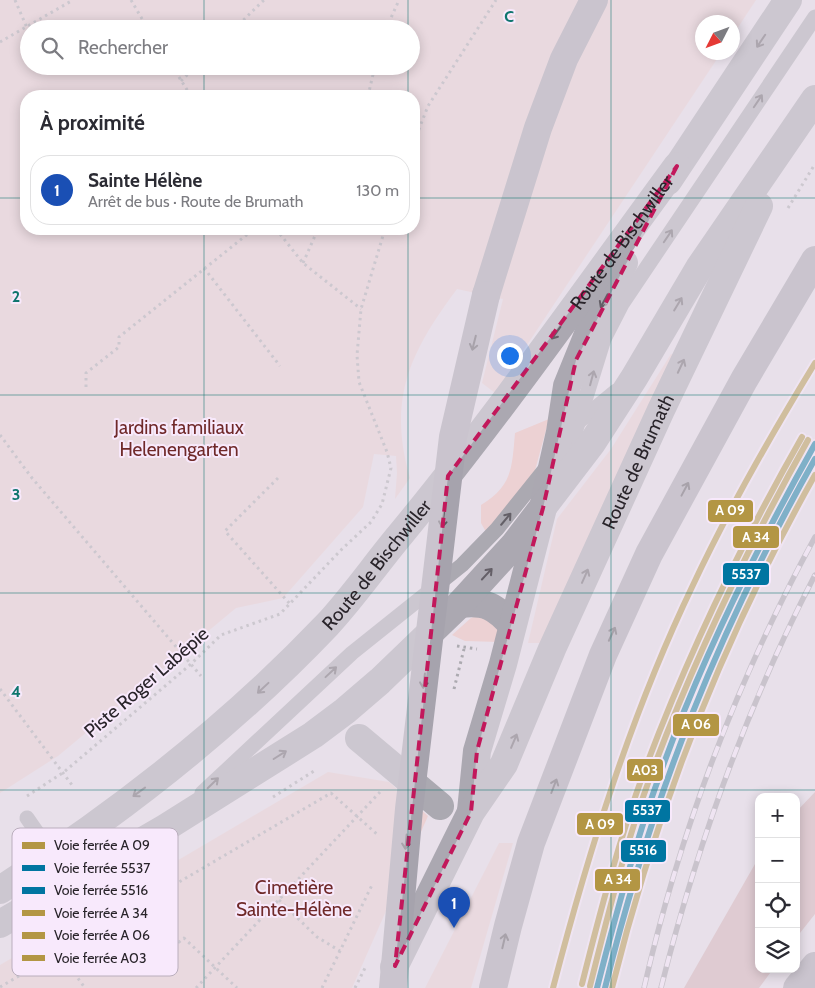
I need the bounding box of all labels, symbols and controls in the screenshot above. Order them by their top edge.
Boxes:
text: C [504,7,514,26]
north arrow [695,15,740,60]
search box [20,20,420,75]
one-way arrow [755,33,765,47]
icon: search [38,34,66,62]
text: Rechercher [78,36,168,59]
one-way arrow [753,94,763,108]
text: À proximité [40,110,145,135]
text: Sainte Hélène [88,169,202,192]
street label: Route de Bischwiller [565,171,678,314]
text: 1 [54,181,60,200]
text: 130 m [356,181,399,200]
text: Arrêt de bus · Route de Brumath [88,192,303,211]
one-way arrow [663,229,673,243]
text: 2 [12,287,20,306]
one-way arrow [598,293,608,308]
one-way arrow [673,297,683,311]
one-way arrow [551,325,561,339]
one-way arrow [469,334,478,350]
your location [497,343,523,369]
one-way arrow [677,359,687,374]
one-way arrow [587,371,597,387]
street label: Route de Brumath [597,390,679,533]
park label: Jardins familiaux Helenengarten [113,416,244,461]
one-way arrow [680,482,690,497]
text: 3 [12,485,20,504]
street label: Route de Bischwiller [317,495,436,635]
line badge: A 09 [707,499,754,523]
text: A 09 [715,501,745,519]
one-way arrow [438,511,448,527]
one-way arrow [500,513,511,526]
line badge: A 34 [732,525,780,549]
text: A 34 [742,528,770,546]
line badge: 5537 [722,562,770,586]
text: 5537 [731,565,762,583]
one-way arrow [481,568,493,581]
one-way arrow [581,569,591,584]
street label: Piste Roger Labépie [79,622,213,743]
one-way arrow [607,627,617,642]
one-way arrow [325,666,338,678]
one-way arrow [419,673,429,689]
text: 4 [11,682,21,701]
one-way arrow [257,682,270,694]
line badge: A 06 [672,713,720,737]
text: A 06 [681,715,711,733]
one-way arrow [510,734,519,749]
one-way arrow [273,750,287,761]
line badge: A03 [626,758,664,782]
text: A03 [632,761,658,779]
one-way arrow [206,777,219,789]
one-way arrow [549,779,559,794]
one-way arrow [133,787,146,798]
map controls [755,793,800,973]
button: + [755,793,800,838]
line badge: 5537 [624,799,671,823]
text: 5537 [632,801,663,819]
line badge: A 09 [576,812,624,836]
text: A 09 [585,815,615,833]
legend [12,828,178,976]
one-way arrow [401,834,411,850]
text: Voie ferrée A 09 [54,836,150,854]
button: − [755,838,800,883]
line badge: 5516 [620,839,667,863]
text: 5516 [629,841,657,859]
text: Voie ferrée 5537 [54,859,150,877]
line badge: A 34 [594,868,641,892]
text: A 34 [604,870,632,888]
park label: Cimetière Sainte-Hélène [236,876,352,921]
text: Voie ferrée 5516 [54,881,148,899]
button: locate [755,883,800,928]
pin: 1 [438,887,470,928]
text: Voie ferrée A 34 [54,904,148,922]
text: Voie ferrée A 06 [54,926,150,944]
button: layers [755,928,800,973]
one-way arrow [500,933,509,949]
text: Voie ferrée A03 [54,949,146,967]

